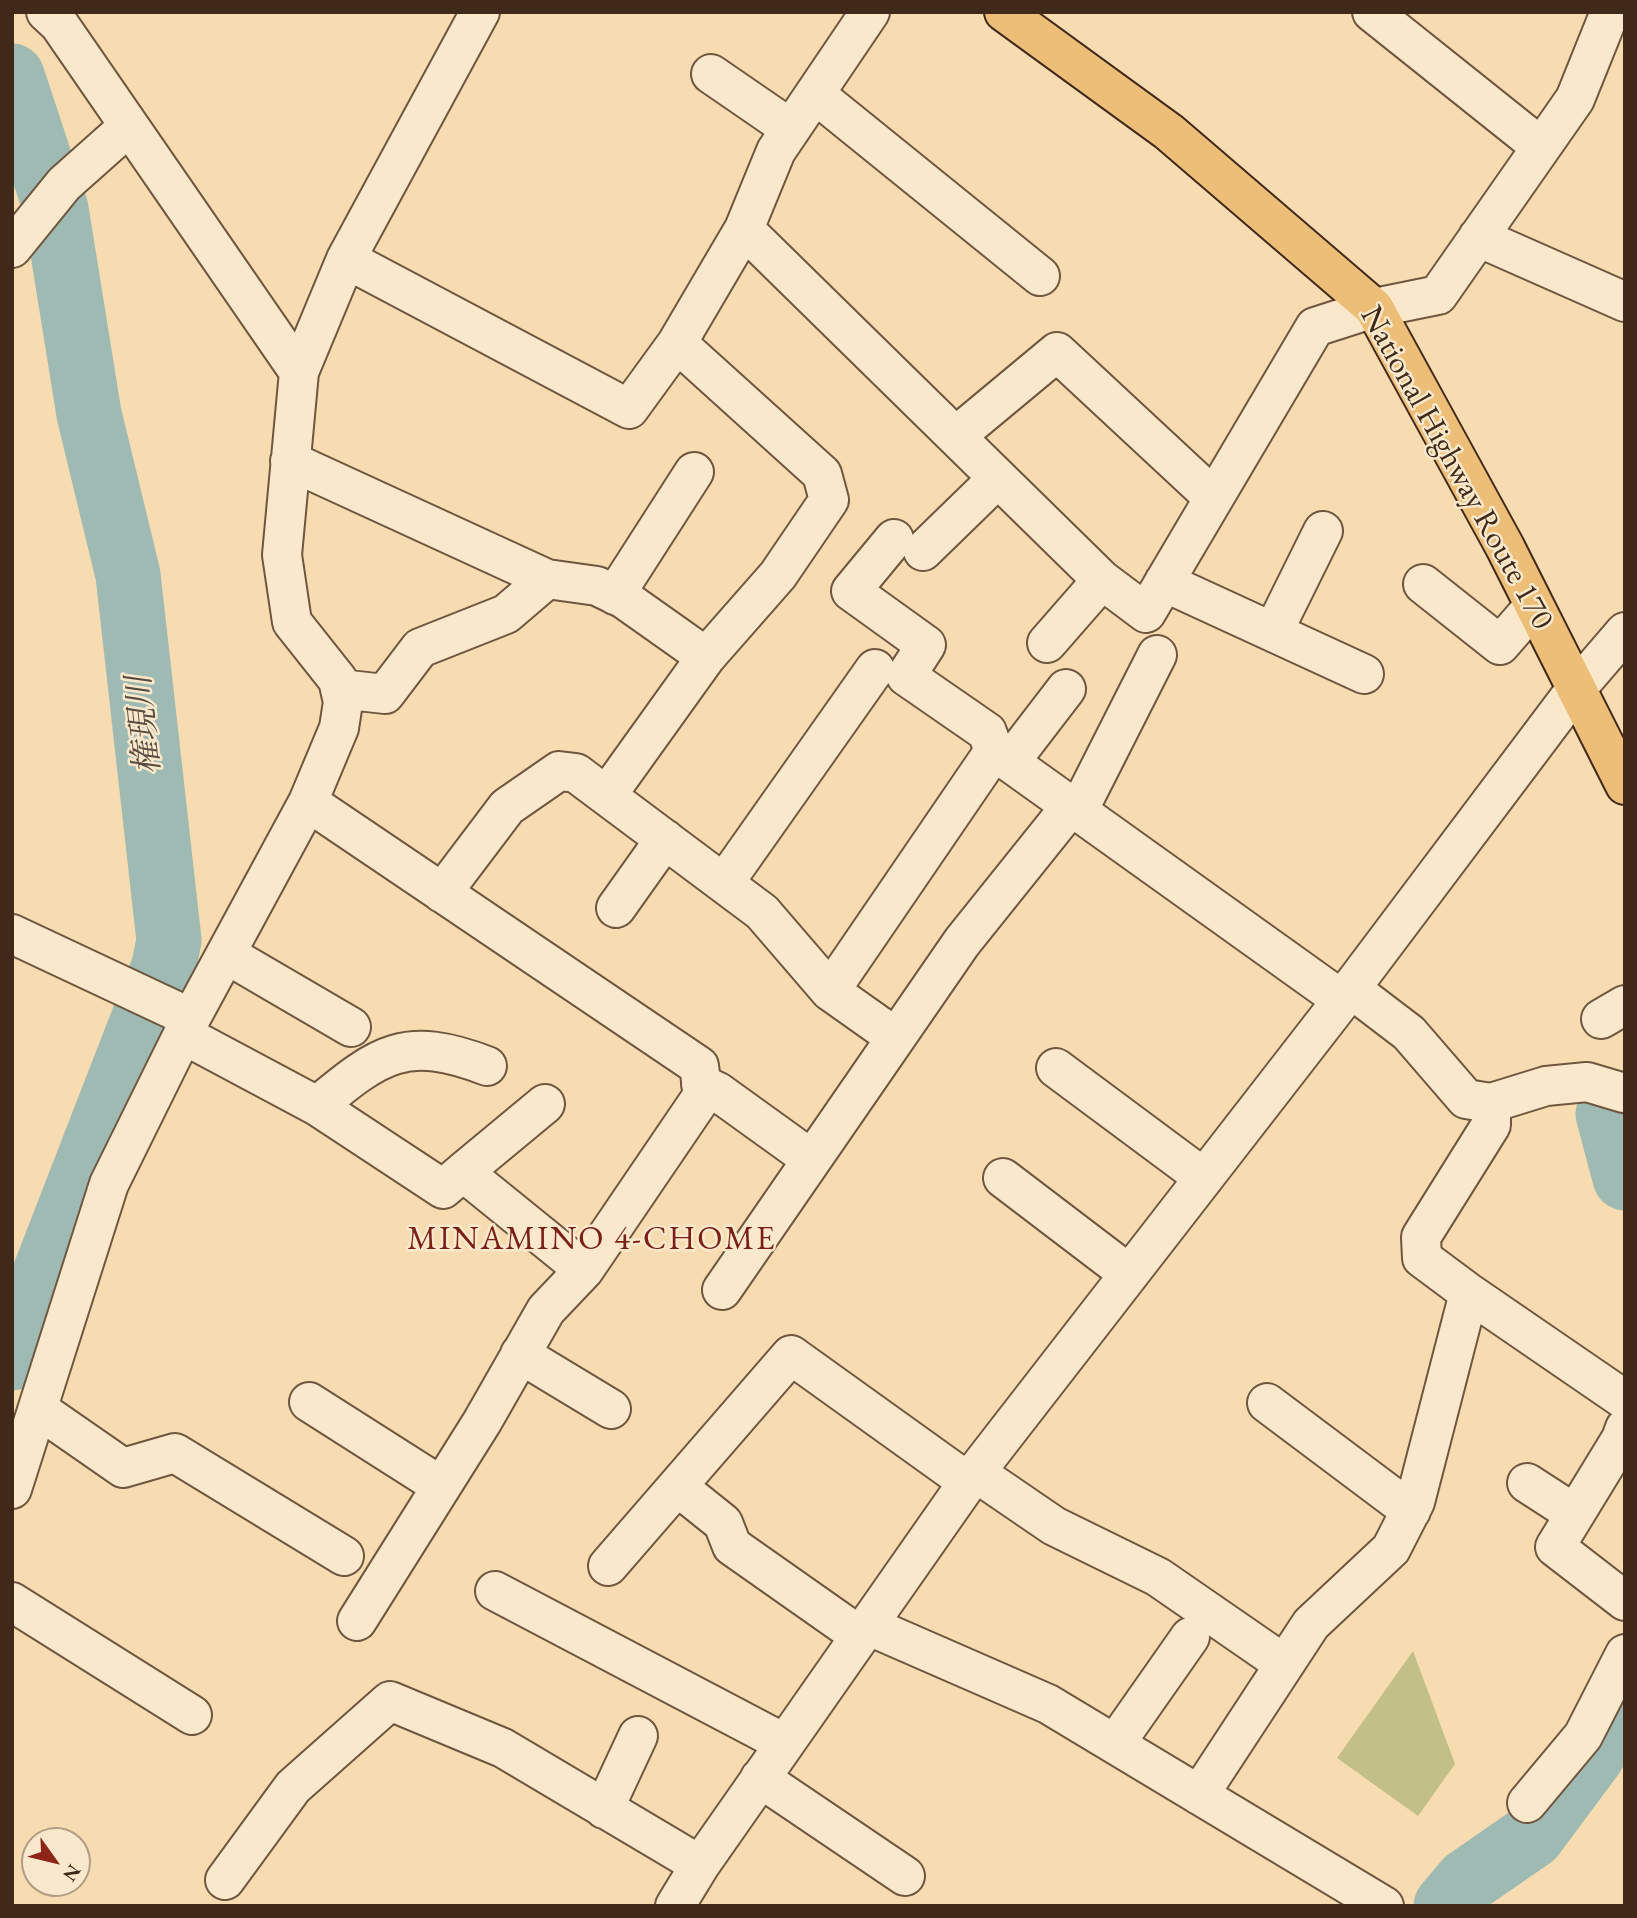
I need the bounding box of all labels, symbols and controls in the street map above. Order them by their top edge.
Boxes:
street label: National Highway Route 170 [1351,300,1561,636]
water label: 権現川 [120,674,170,776]
district label: MINAMINO 4-CHOME [409,1220,775,1260]
north arrow [21,1827,91,1897]
text: N [58,1860,87,1886]

